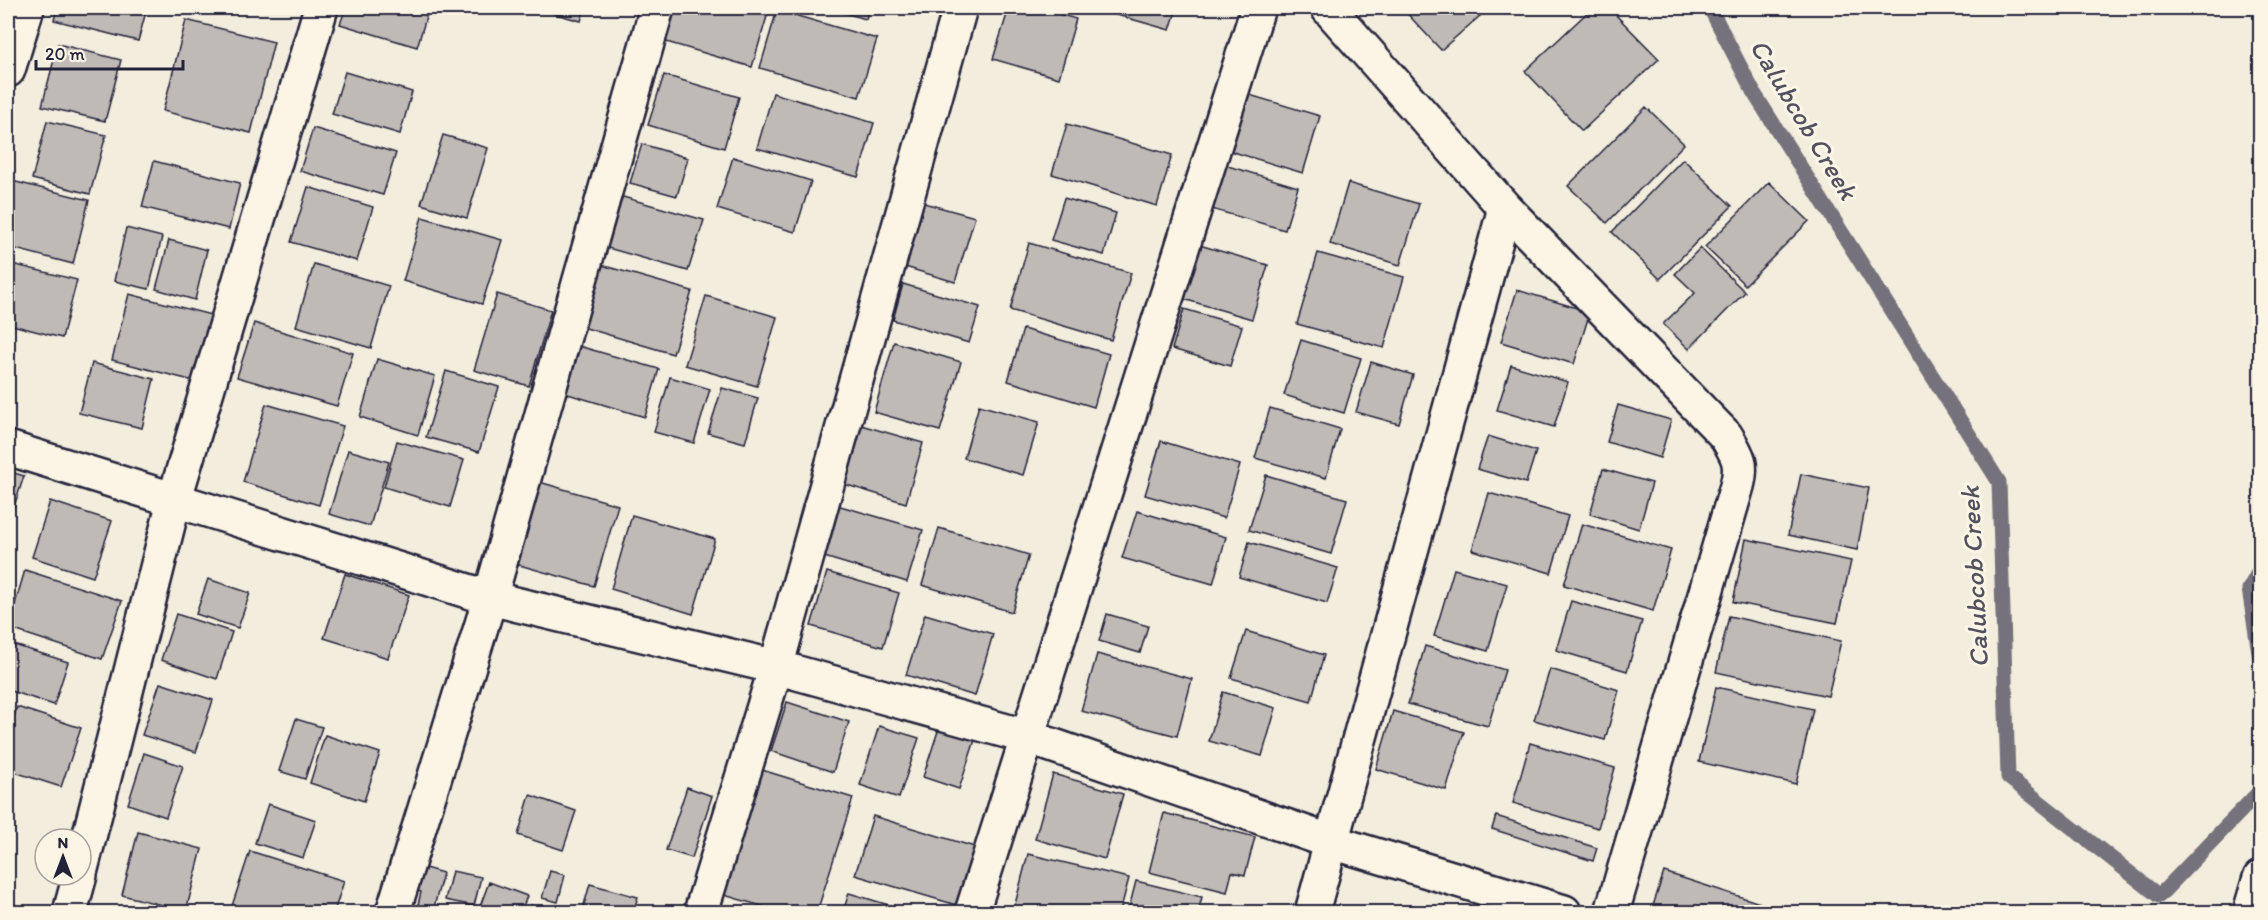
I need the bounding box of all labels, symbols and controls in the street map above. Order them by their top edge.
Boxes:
scale bar [36,33,183,71]
water label: Calubcob Creek [1743,33,1866,207]
text: 20 m [45,43,85,65]
water label: Calubcob Creek [1953,483,1995,669]
north arrow [33,827,93,887]
text: N [58,833,68,852]

